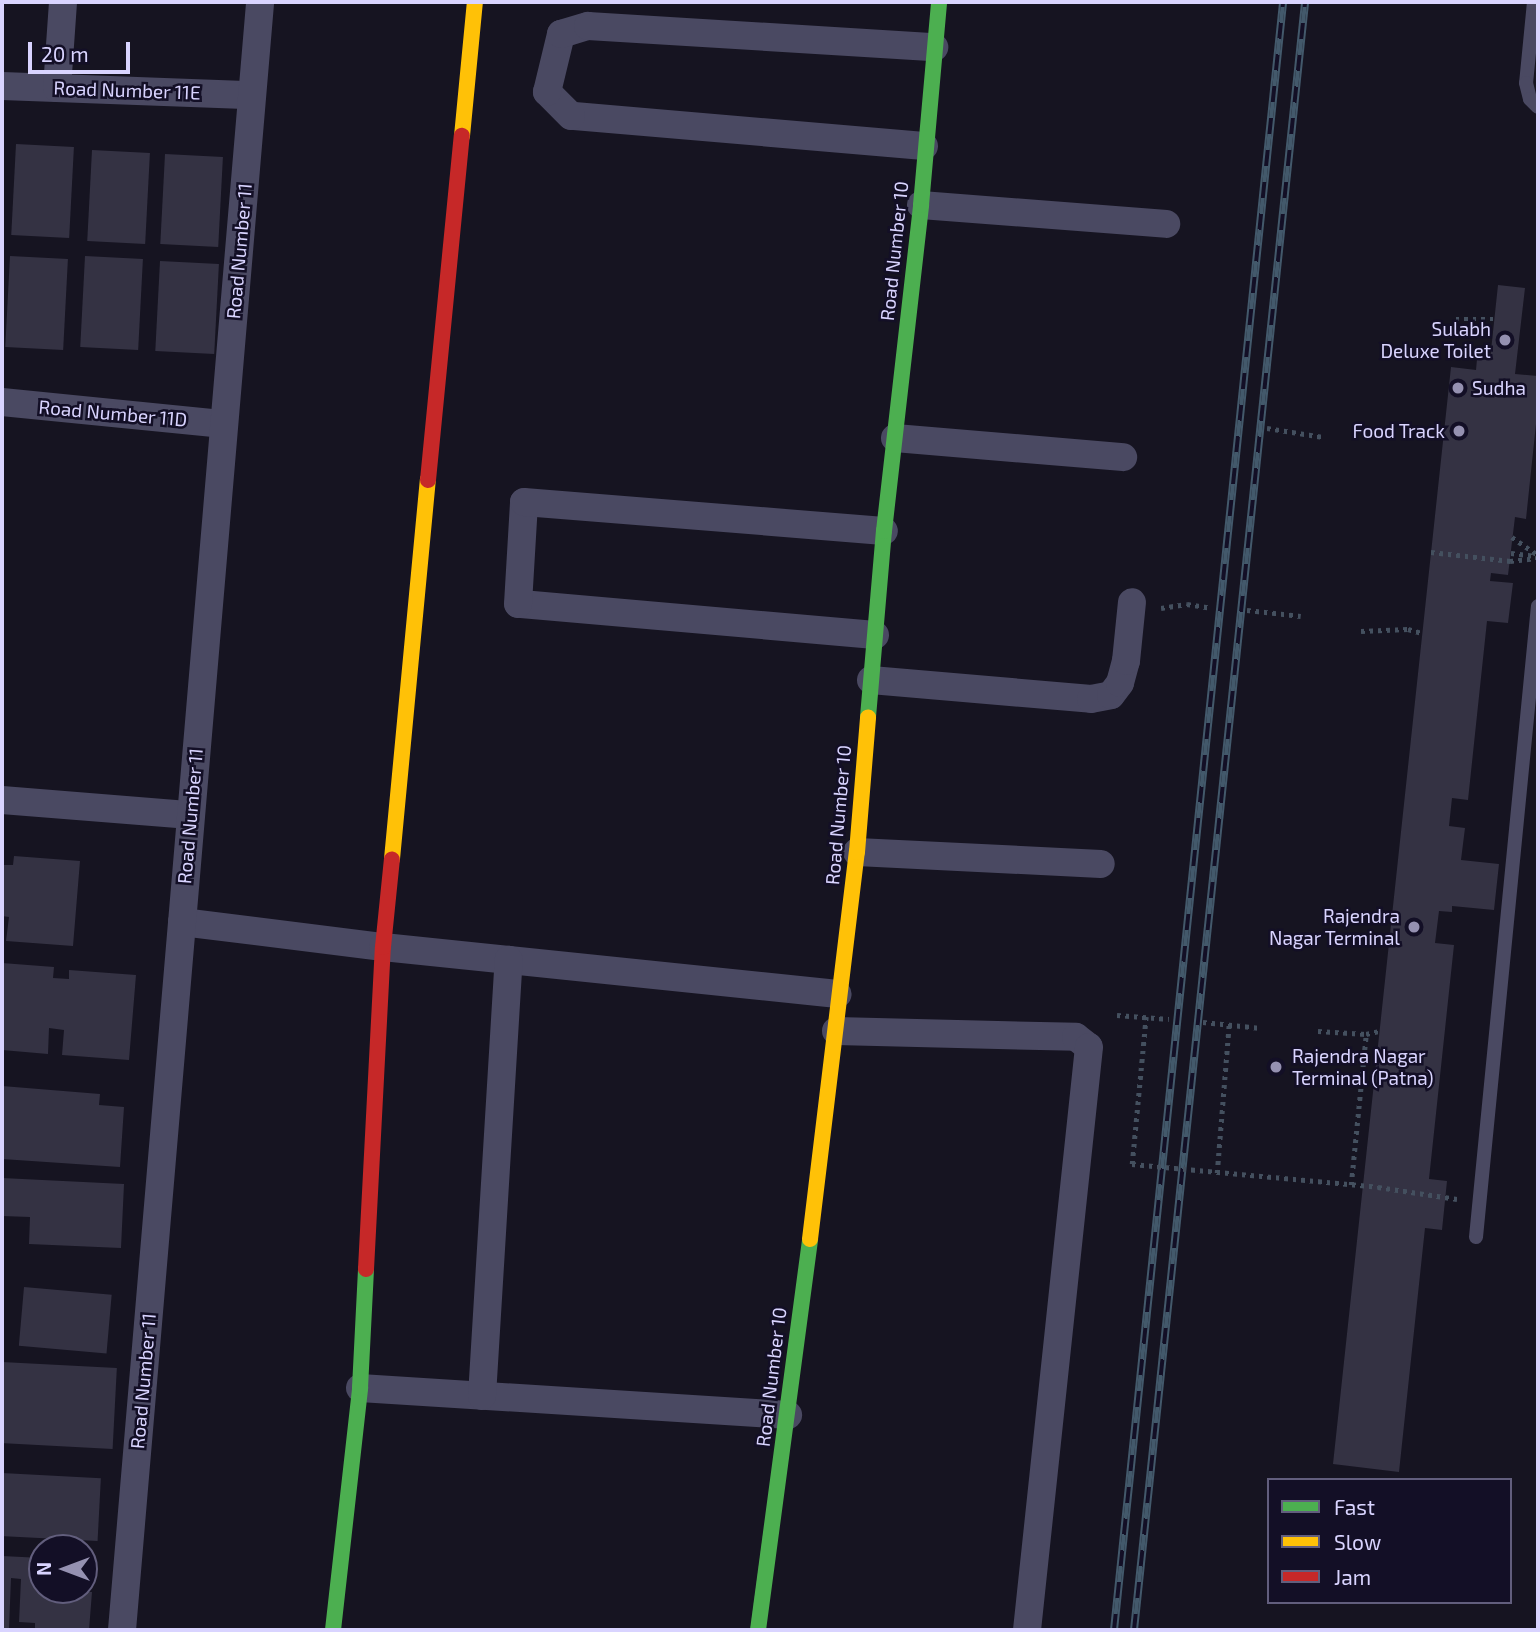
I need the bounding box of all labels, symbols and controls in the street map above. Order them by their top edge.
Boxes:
scale bar [32,28,133,72]
text: 20 m [41,41,89,66]
street label: Road Number 11E [53,76,201,104]
street label: Road Number 10 [875,180,913,322]
street label: Road Number 11 [222,182,256,320]
place label: Sulabh Deluxe Toilet [1380,318,1491,362]
marker: Sulabh Deluxe Toilet [1497,332,1513,348]
place label: Sudha [1472,377,1526,399]
marker: Sudha [1450,380,1466,396]
street label: Road Number 11D [38,395,188,431]
place label: Food Track [1352,420,1445,442]
marker: Food Track [1451,423,1467,439]
street label: Road Number 10 [821,744,855,886]
street label: Road Number 11 [173,747,207,885]
place label: Rajendra Nagar Terminal [1268,905,1400,949]
marker: Rajendra Nagar Terminal [1406,919,1422,935]
place label: Rajendra Nagar Terminal (Patna) [1292,1045,1434,1089]
marker: Rajendra Nagar Terminal (Patna) [1266,1057,1286,1077]
street label: Road Number 10 [751,1306,791,1448]
street label: Road Number 11 [126,1312,160,1450]
legend [1267,1478,1512,1604]
text: Fast [1334,1494,1375,1519]
text: Slow [1334,1529,1381,1554]
north arrow [28,1534,98,1604]
text: N [32,1562,55,1576]
text: Jam [1334,1564,1371,1589]

